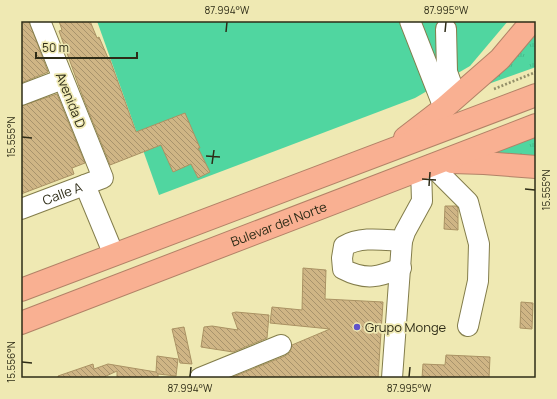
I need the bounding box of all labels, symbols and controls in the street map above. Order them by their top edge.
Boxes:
text: 87.994°W [205,3,250,17]
text: 87.995°W [424,3,469,17]
scale bar [36,34,137,60]
text: 50 m [42,39,69,56]
street label: Avenida D [52,70,90,131]
text: 15.555°N [4,116,18,157]
text: 15.555°N [539,169,553,210]
street label: Calle A [40,178,85,209]
street label: Bulevar del Norte [228,197,330,251]
place label: Grupo Monge [365,318,447,336]
marker: Grupo Monge [352,322,362,332]
text: 15.556°N [4,341,18,383]
text: 87.994°W [168,381,213,395]
text: 87.995°W [387,381,432,395]

